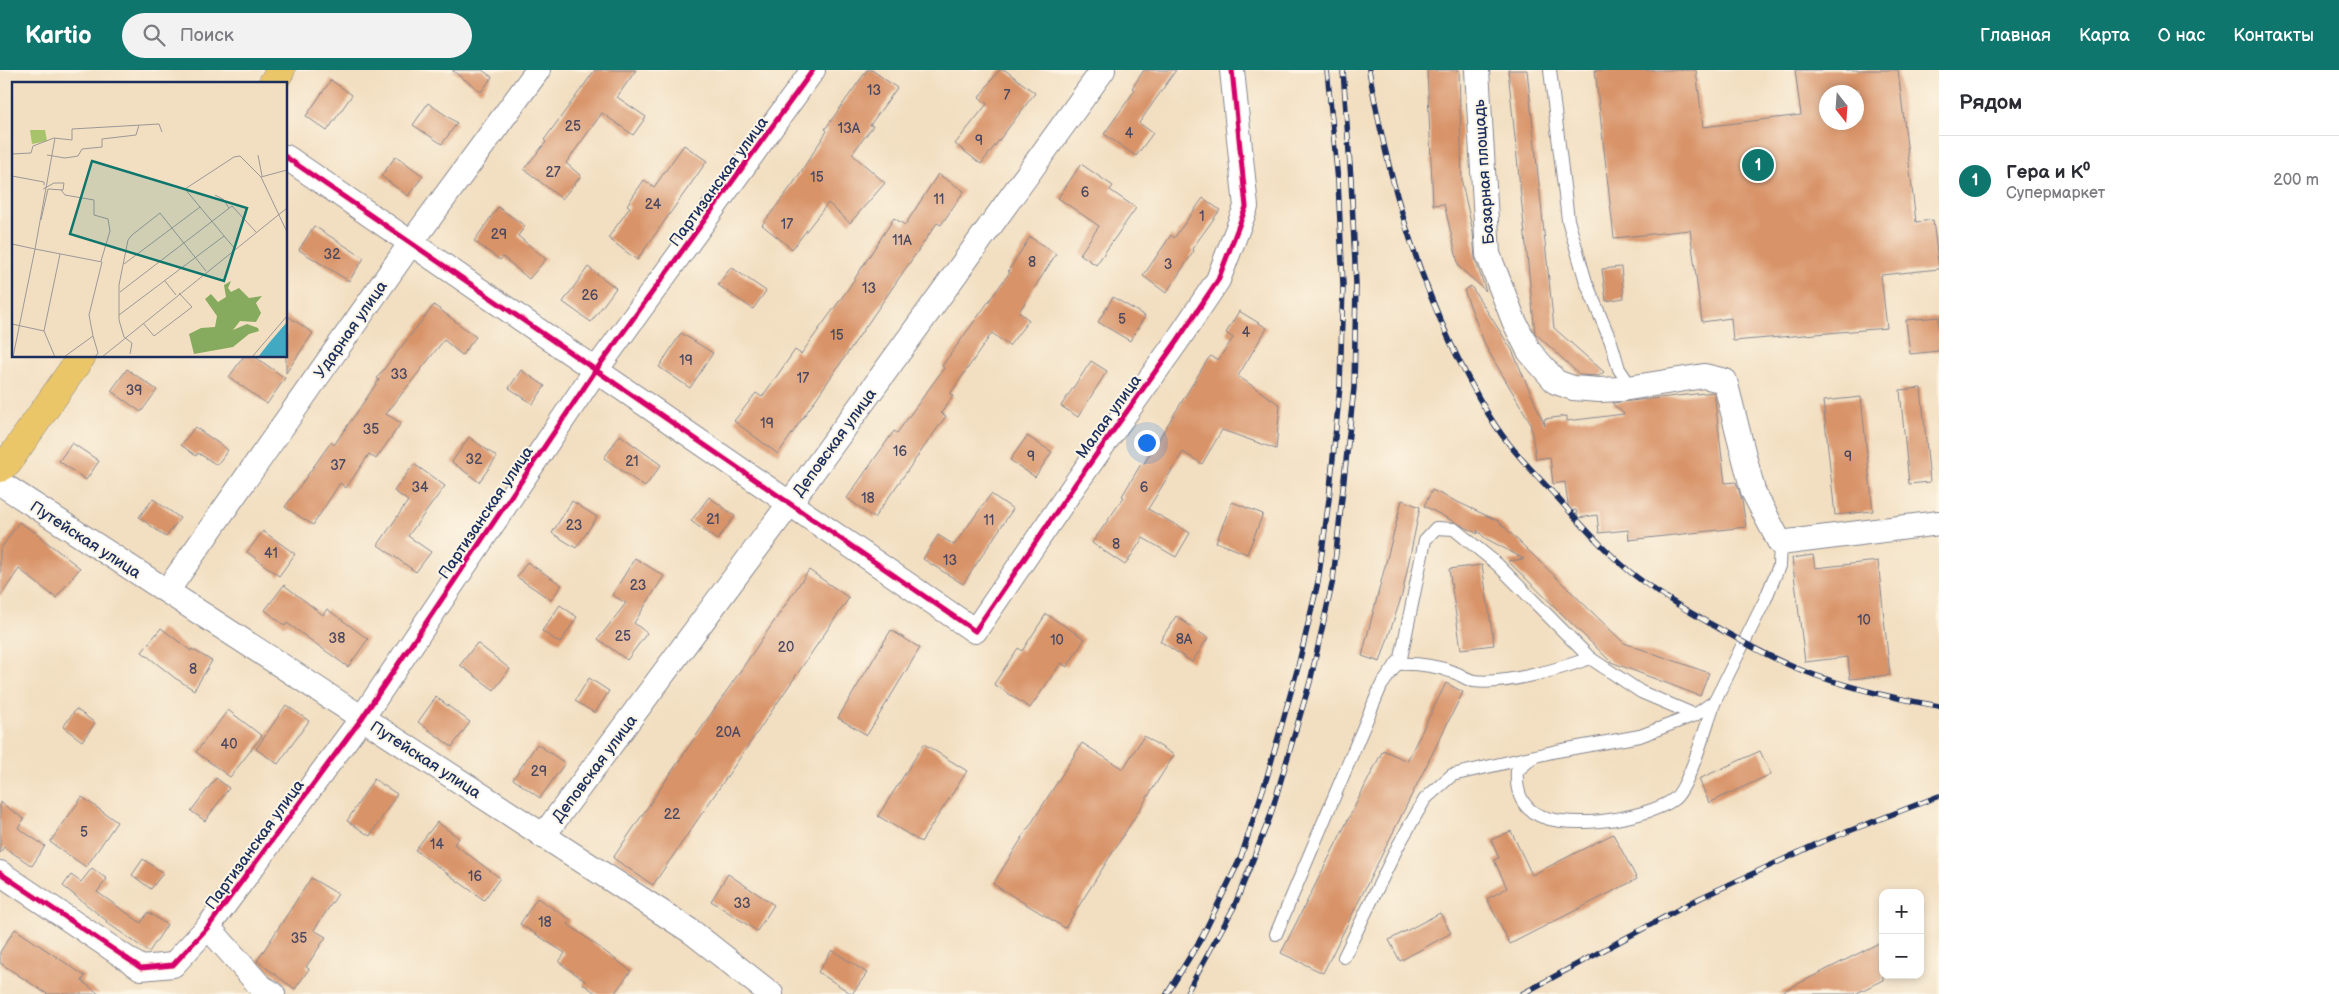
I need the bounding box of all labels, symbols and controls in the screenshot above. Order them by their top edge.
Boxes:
search box [122,13,472,58]
text: Kartio [25,21,92,50]
icon: search [140,21,168,49]
text: Поиск [180,24,234,47]
text: Главная [1980,25,2051,46]
text: Карта [2079,25,2130,46]
text: О нас [2158,25,2205,46]
text: Контакты [2233,25,2314,46]
inset map [12,82,288,358]
house number: 13 [867,82,881,99]
north arrow [1819,85,1864,130]
house number: 7 [1004,87,1011,104]
text: Рядом [1959,90,2022,115]
street label: Базарная площадь [1470,99,1499,245]
street label: Партизанская улица [666,113,773,250]
house number: 25 [565,118,581,135]
house number: 13А [838,120,861,137]
house number: 4 [1125,125,1134,142]
house number: 9 [975,132,983,149]
pin: 1 [1742,146,1774,184]
text: Гера и К⁰ [2006,161,2090,184]
house number: 27 [545,164,561,181]
house number: 15 [810,169,824,186]
text: 1 [1972,171,1978,190]
text: 200 m [2273,171,2319,190]
house number: 6 [1081,184,1090,201]
text: Супермаркет [2006,184,2105,203]
house number: 11 [934,191,944,208]
house number: 24 [645,196,662,213]
house number: 1 [1199,208,1205,225]
house number: 17 [781,216,793,233]
house number: 29 [491,226,507,243]
house number: 11А [892,232,912,249]
house number: 32 [324,246,341,263]
house number: 8 [1028,254,1036,271]
house number: 3 [1164,256,1172,273]
street label: Ударная улица [311,277,392,382]
house number: 13 [862,280,876,297]
house number: 26 [582,287,599,304]
house number: 5 [1118,311,1126,328]
house number: 4 [1242,324,1251,341]
house number: 15 [830,327,844,344]
house number: 19 [679,352,693,369]
house number: 33 [390,366,408,383]
house number: 17 [797,370,809,387]
street label: Малая улица [1072,371,1146,462]
house number: 39 [126,382,142,399]
street label: Деповская улица [790,385,881,501]
house number: 19 [760,415,774,432]
house number: 35 [363,421,379,438]
your location [1134,430,1160,456]
street label: Партизанская улица [435,443,538,583]
house number: 16 [893,443,907,460]
house number: 9 [1027,448,1035,465]
house number: 9 [1844,448,1852,465]
house number: 32 [466,451,483,468]
house number: 21 [625,453,639,470]
house number: 37 [330,457,346,474]
house number: 34 [411,479,429,496]
house number: 6 [1140,479,1149,496]
house number: 18 [861,490,875,507]
street label: Путейская улица [26,497,144,583]
house number: 21 [706,511,720,528]
house number: 11 [984,512,994,529]
house number: 23 [566,517,582,534]
house number: 8 [1112,536,1120,553]
house number: 41 [264,545,278,562]
house number: 13 [943,552,957,569]
house number: 23 [630,577,646,594]
house number: 10 [1857,612,1871,629]
house number: 25 [615,628,631,645]
house number: 38 [329,630,345,647]
house number: 8А [1176,631,1193,648]
house number: 10 [1050,632,1064,649]
house number: 20 [778,639,794,656]
house number: 8 [189,661,197,678]
street label: Деповская улица [549,711,642,826]
street label: Путейская улица [366,717,484,803]
house number: 20А [716,724,741,741]
house number: 40 [221,736,237,753]
house number: 29 [531,763,547,780]
street label: Партизанская улица [202,776,309,913]
house number: 22 [664,806,681,823]
house number: 5 [80,824,88,841]
house number: 14 [430,836,444,853]
house number: 16 [468,868,482,885]
map controls [1879,889,1924,979]
button: + [1879,889,1924,934]
house number: 33 [733,895,751,912]
house number: 18 [538,914,552,931]
house number: 35 [291,930,307,947]
button: − [1879,934,1924,979]

